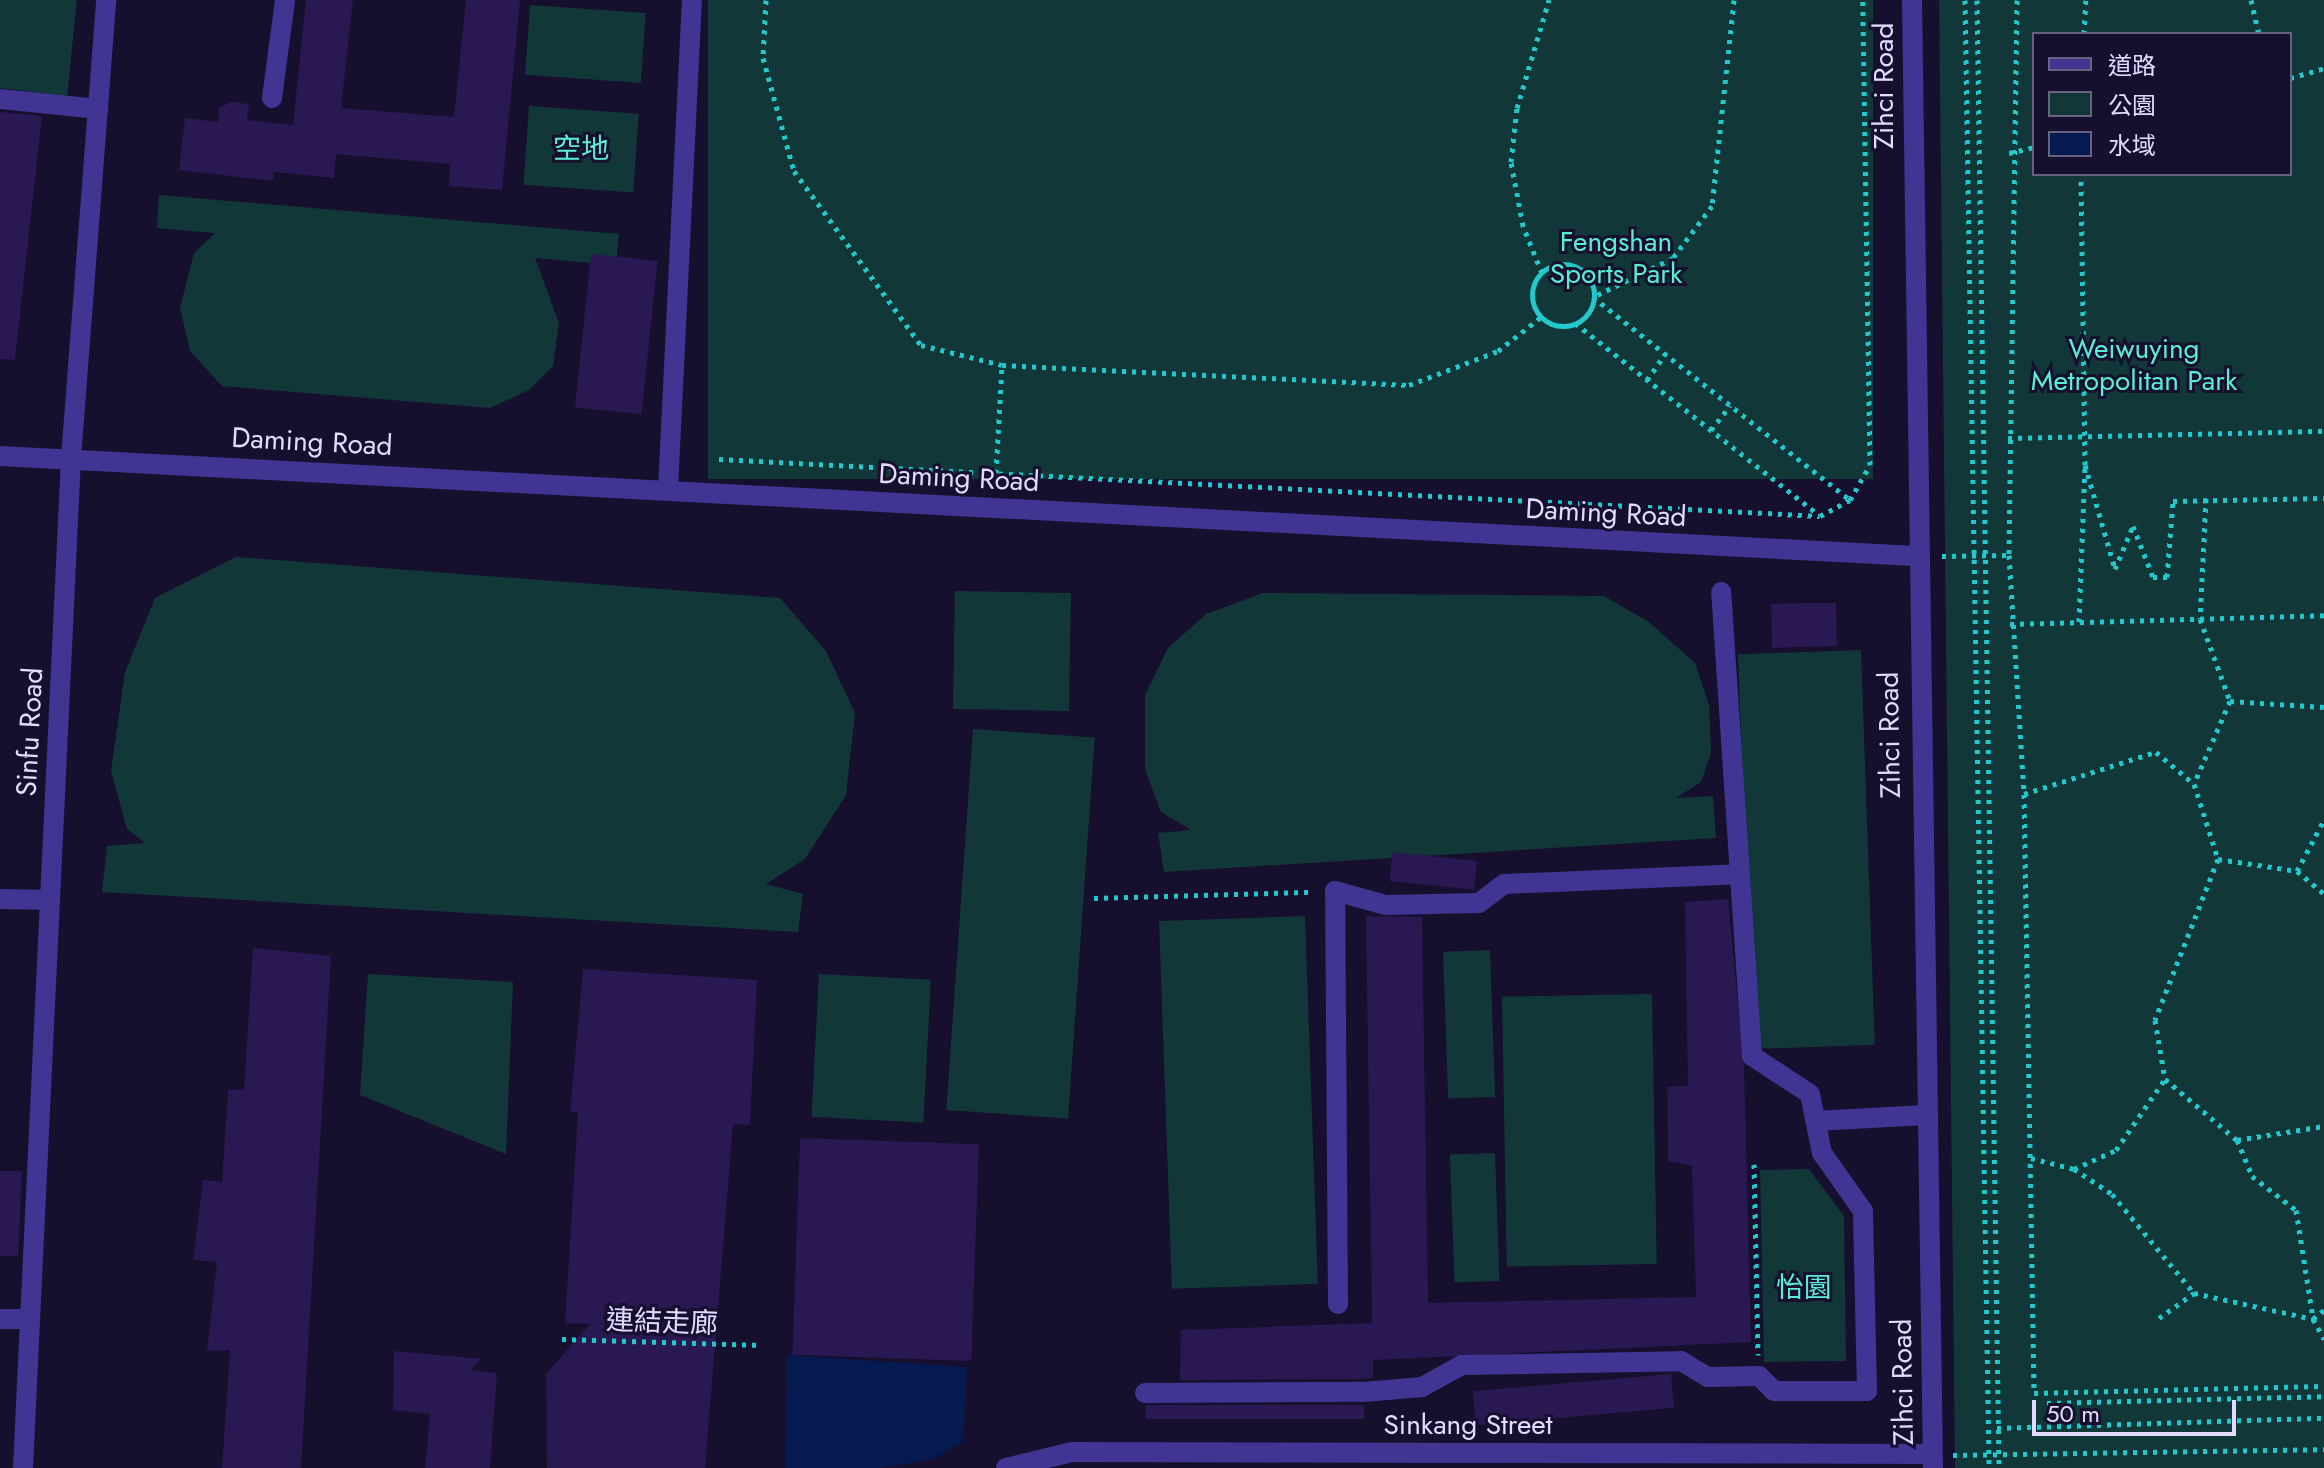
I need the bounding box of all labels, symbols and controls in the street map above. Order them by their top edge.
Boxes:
street label: Zihci Road [1867,23,1901,149]
legend [2032,32,2292,176]
text: 道路 [2108,48,2156,83]
text: 公園 [2108,88,2156,123]
text: 水域 [2108,128,2156,163]
park label: 空地 [553,132,609,166]
park label: Fengshan Sports Park [1550,225,1682,291]
park label: Weiwuying Metropolitan Park [2031,332,2237,398]
street label: Daming Road [231,421,393,463]
street label: Daming Road [878,457,1040,499]
street label: Daming Road [1525,492,1687,534]
street label: Sinfu Road [10,667,50,797]
street label: Zihci Road [1872,671,1908,799]
park label: 怡園 [1776,1271,1832,1305]
street label: 連結走廊 [605,1303,719,1341]
street label: Zihci Road [1885,1318,1921,1446]
scale bar [2036,1384,2240,1434]
text: 50 m [2046,1396,2100,1431]
street label: Sinkang Street [1384,1408,1552,1442]

